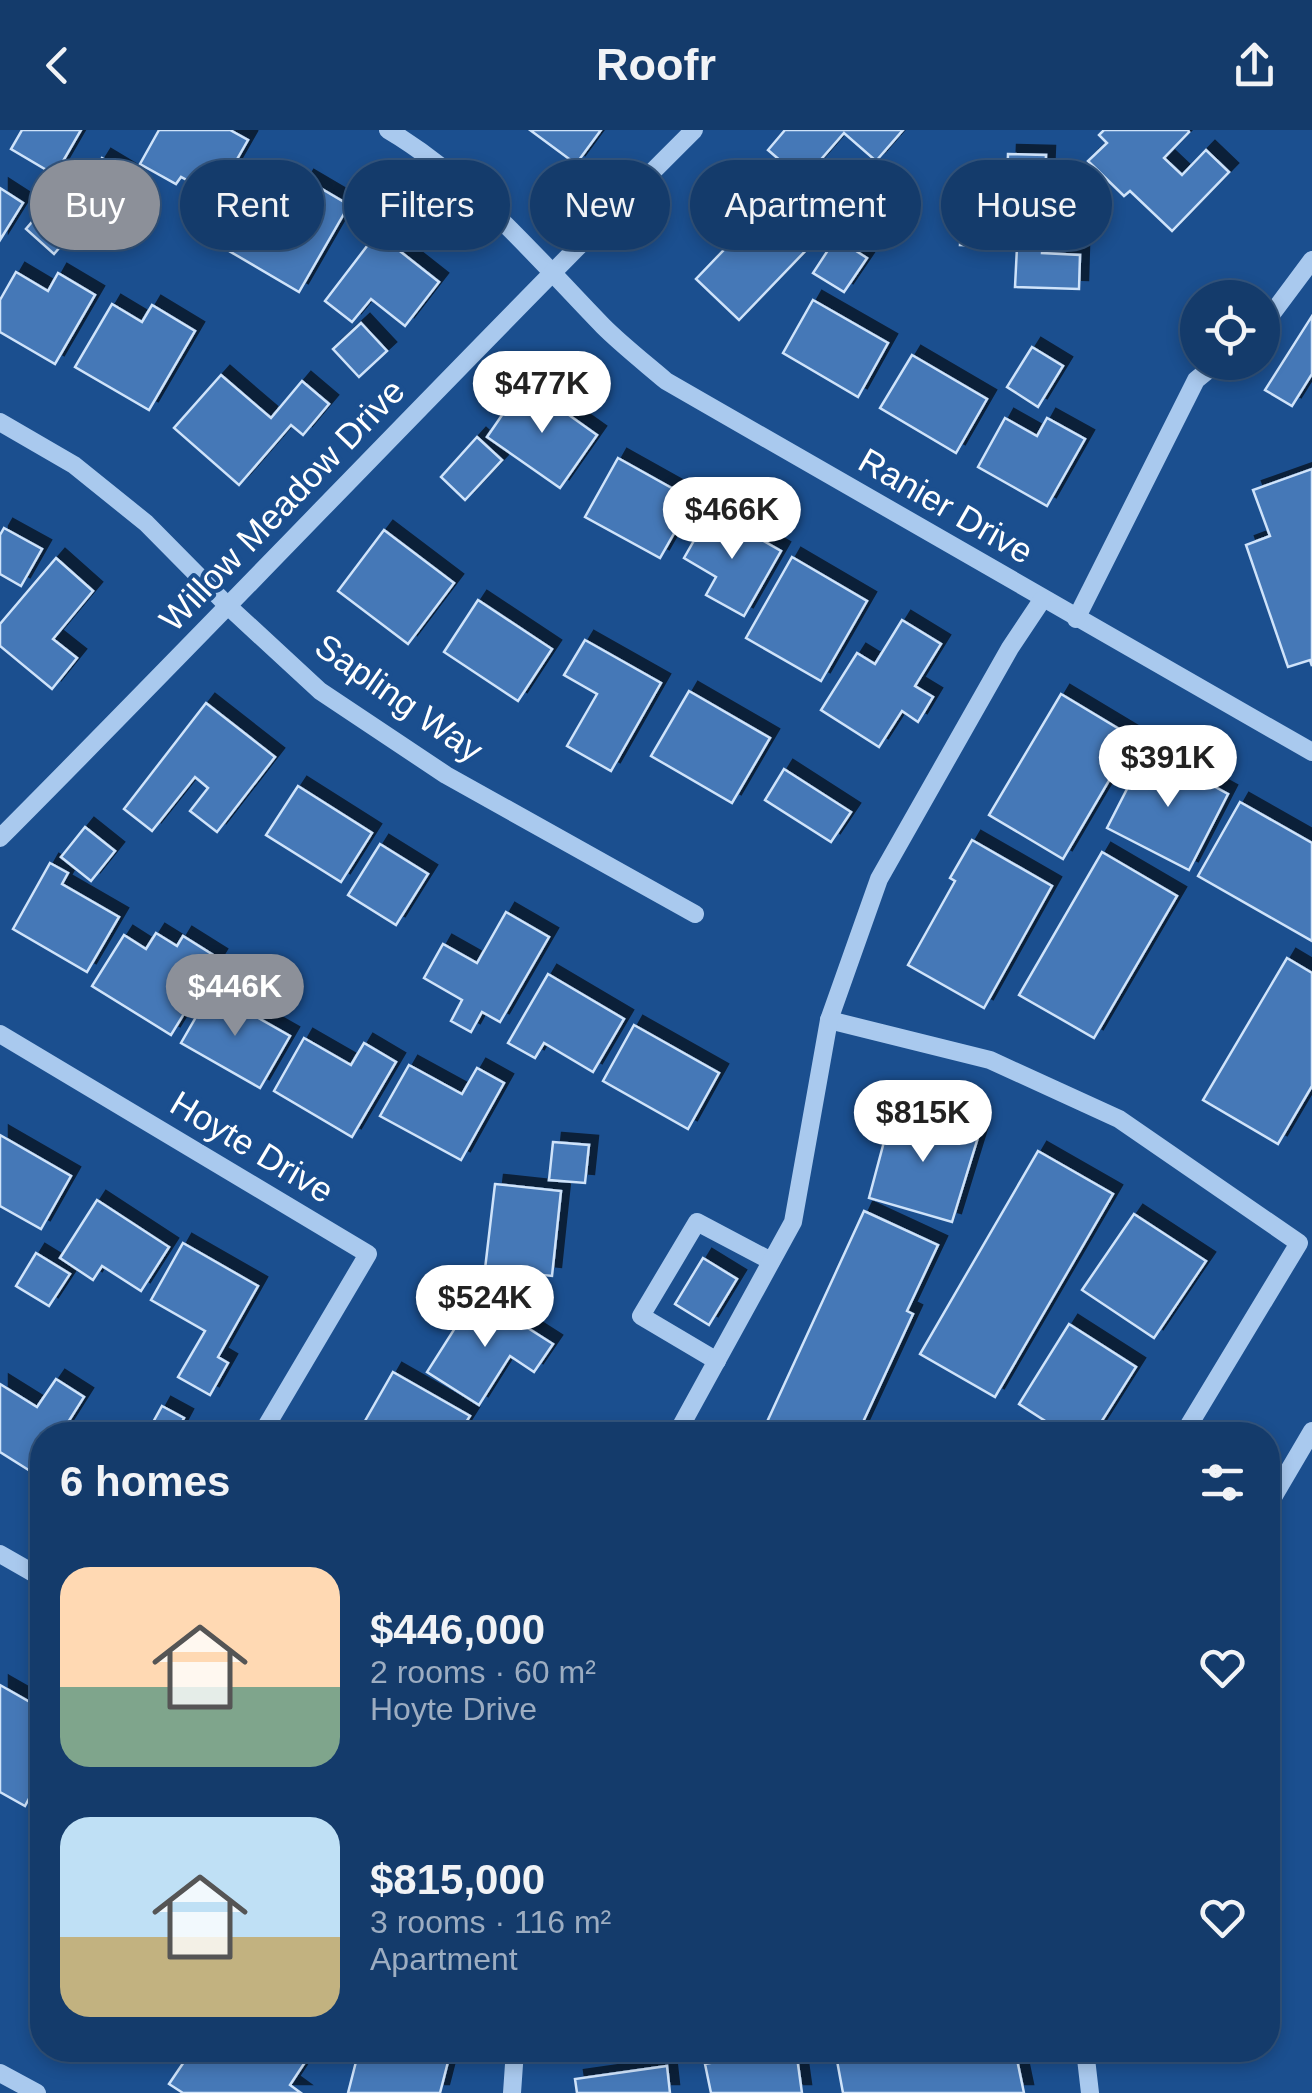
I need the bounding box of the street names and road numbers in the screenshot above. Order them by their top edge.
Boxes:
street label: Willow Meadow Drive [151,371,412,639]
street label: Ranier Drive [852,440,1040,571]
street label: Sapling Way [308,626,491,770]
street label: Hoyte Drive [164,1083,341,1210]

